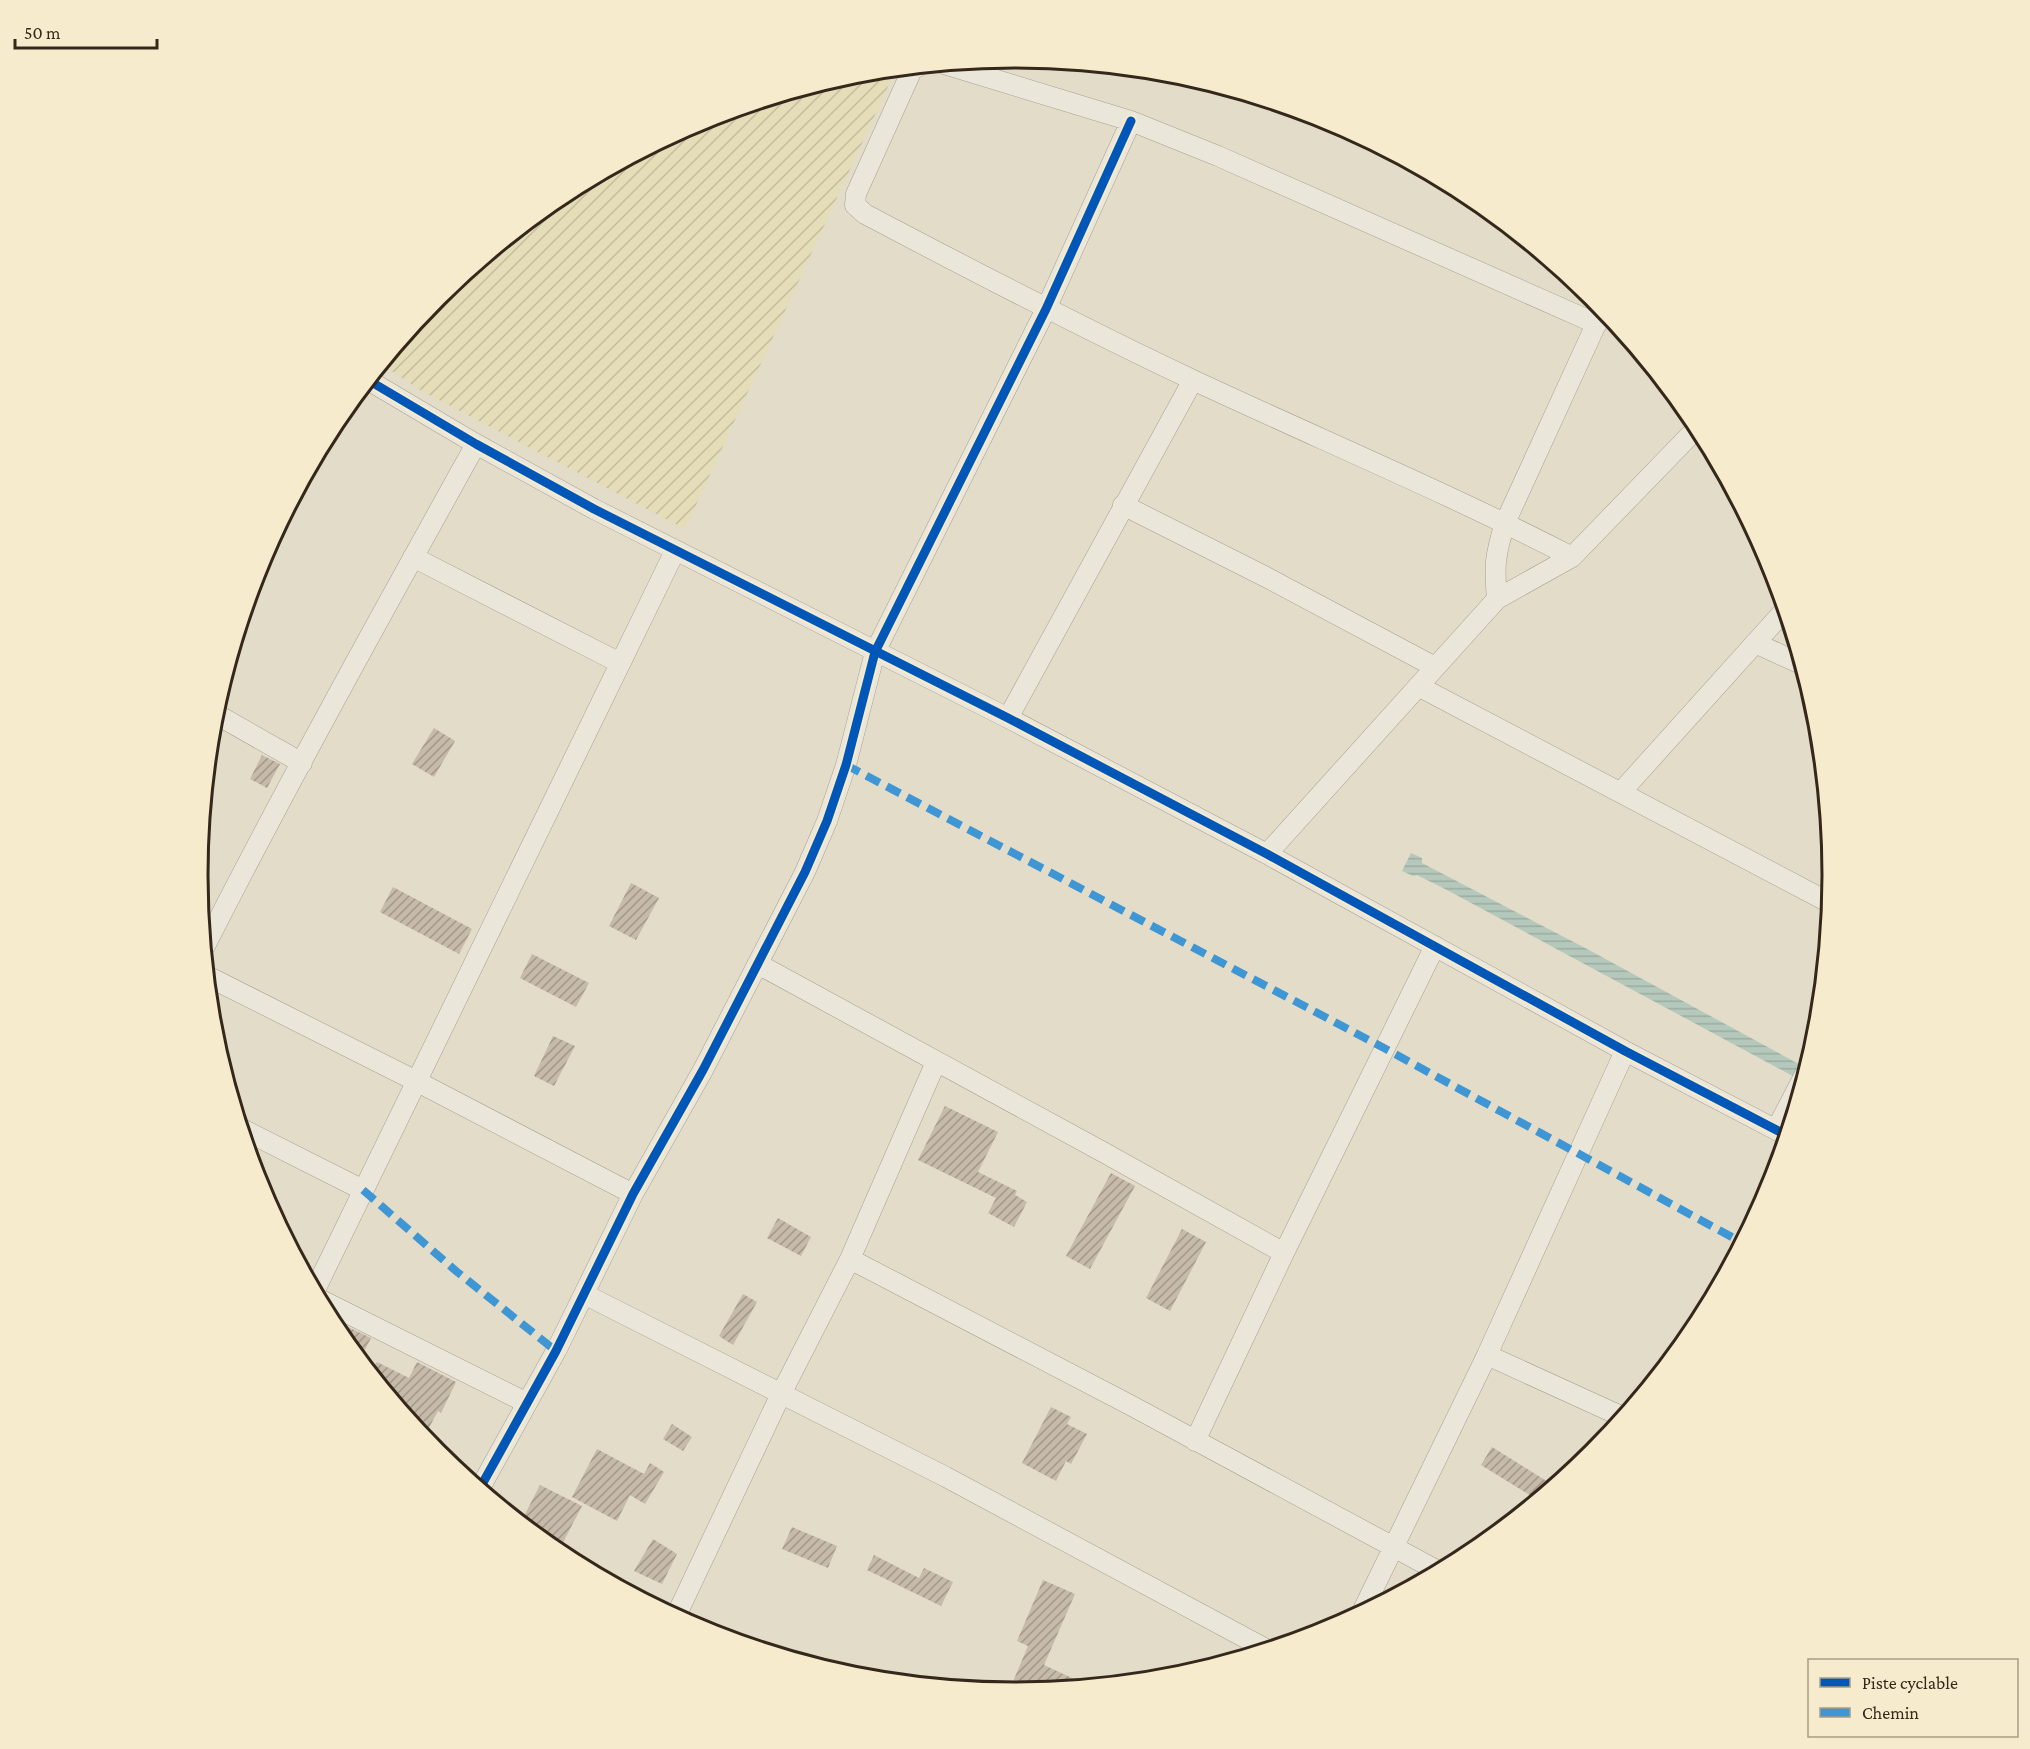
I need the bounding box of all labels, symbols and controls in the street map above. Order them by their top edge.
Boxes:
scale bar [15,12,158,50]
text: 50 m [24,23,61,43]
legend [1808,1659,2018,1737]
text: Piste cyclable [1862,1673,1958,1693]
text: Chemin [1862,1703,1919,1723]

